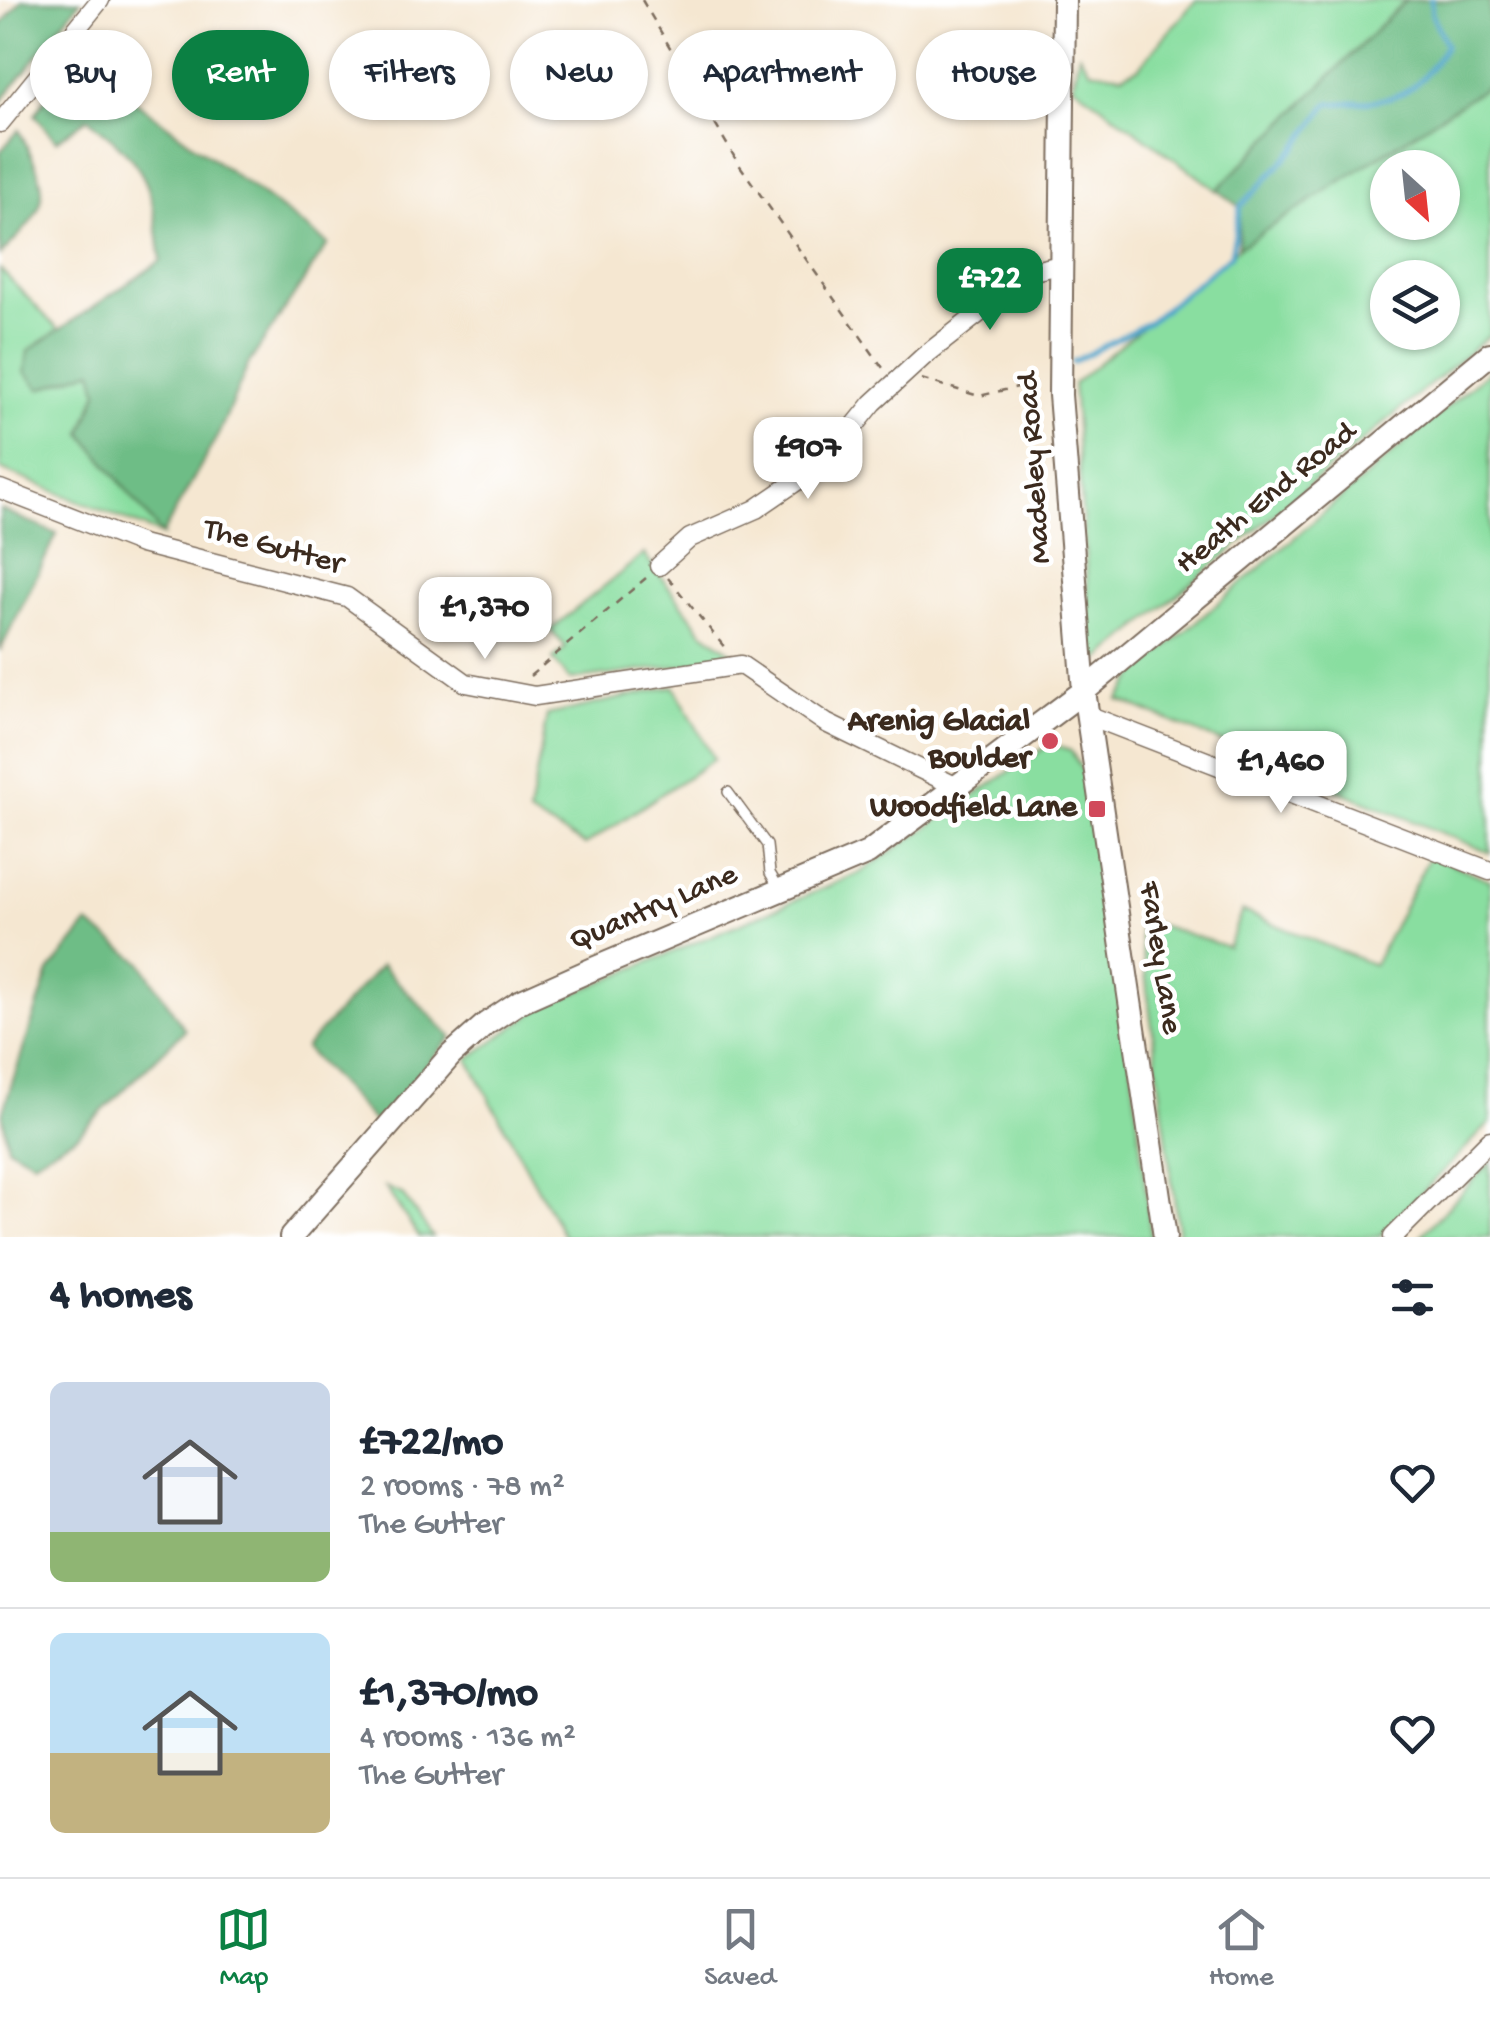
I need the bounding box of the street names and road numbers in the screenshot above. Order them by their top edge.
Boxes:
street label: Madeley Road [1010,369,1062,565]
street label: Heath End Road [1169,413,1367,584]
street label: The Gutter [197,511,349,586]
street label: Quantry Lane [564,856,744,961]
street label: Farley Lane [1128,878,1190,1037]

